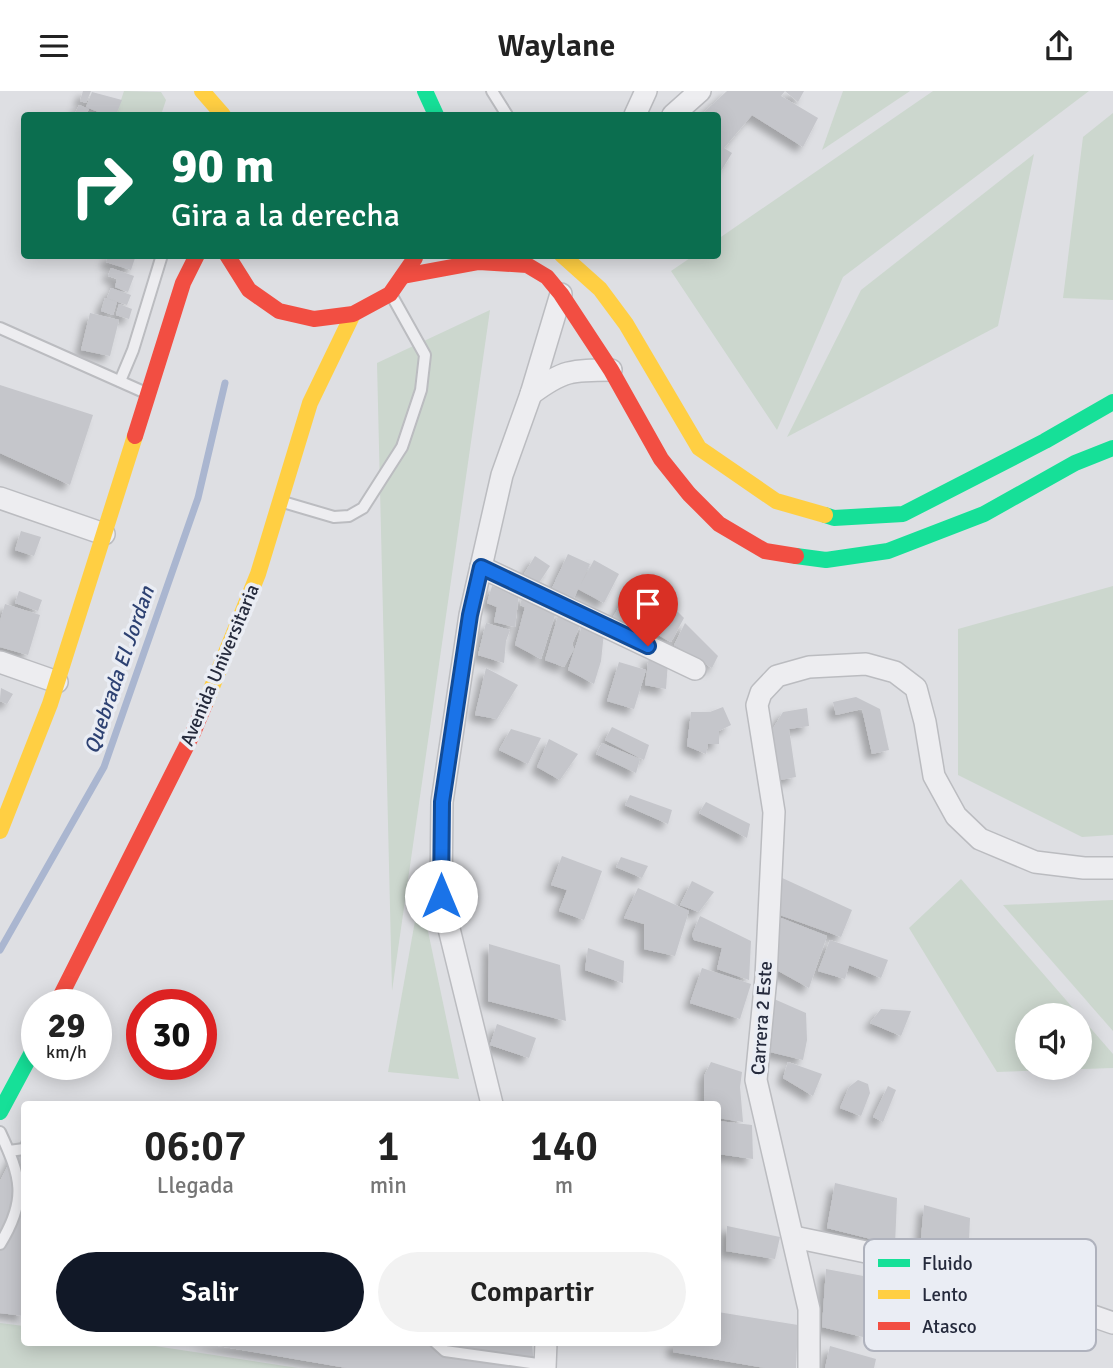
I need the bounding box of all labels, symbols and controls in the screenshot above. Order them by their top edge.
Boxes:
text: Waylane [498,26,615,65]
icon: menu [35,27,73,65]
icon: share [1040,27,1078,65]
text: 90 m [171,136,274,196]
icon: right [56,140,147,231]
text: Gira a la derecha [171,196,400,235]
pin [618,574,678,646]
street label: Avenida Universitaria [175,581,265,749]
water label: Quebrada El Jordan [78,583,160,757]
icon: arrive [629,585,667,623]
position arrow [404,859,478,933]
street label: Carrera 2 Este [746,960,778,1076]
speed limit sign: 30 [126,989,217,1080]
map controls [1015,1003,1092,1080]
button: sound [1015,1003,1092,1080]
text: 29 [48,1004,85,1047]
text: km/h [46,1041,87,1063]
text: 06:07 [144,1121,247,1172]
text: 1 [377,1121,400,1172]
text: 140 [530,1121,598,1172]
text: Llegada [157,1171,234,1200]
text: min [370,1171,407,1200]
text: m [555,1171,573,1200]
legend [864,1239,1096,1351]
button: Salir [56,1252,364,1332]
button: Compartir [378,1252,686,1332]
text: Fluido [922,1252,973,1276]
text: Lento [922,1283,968,1307]
text: Atasco [922,1315,977,1339]

